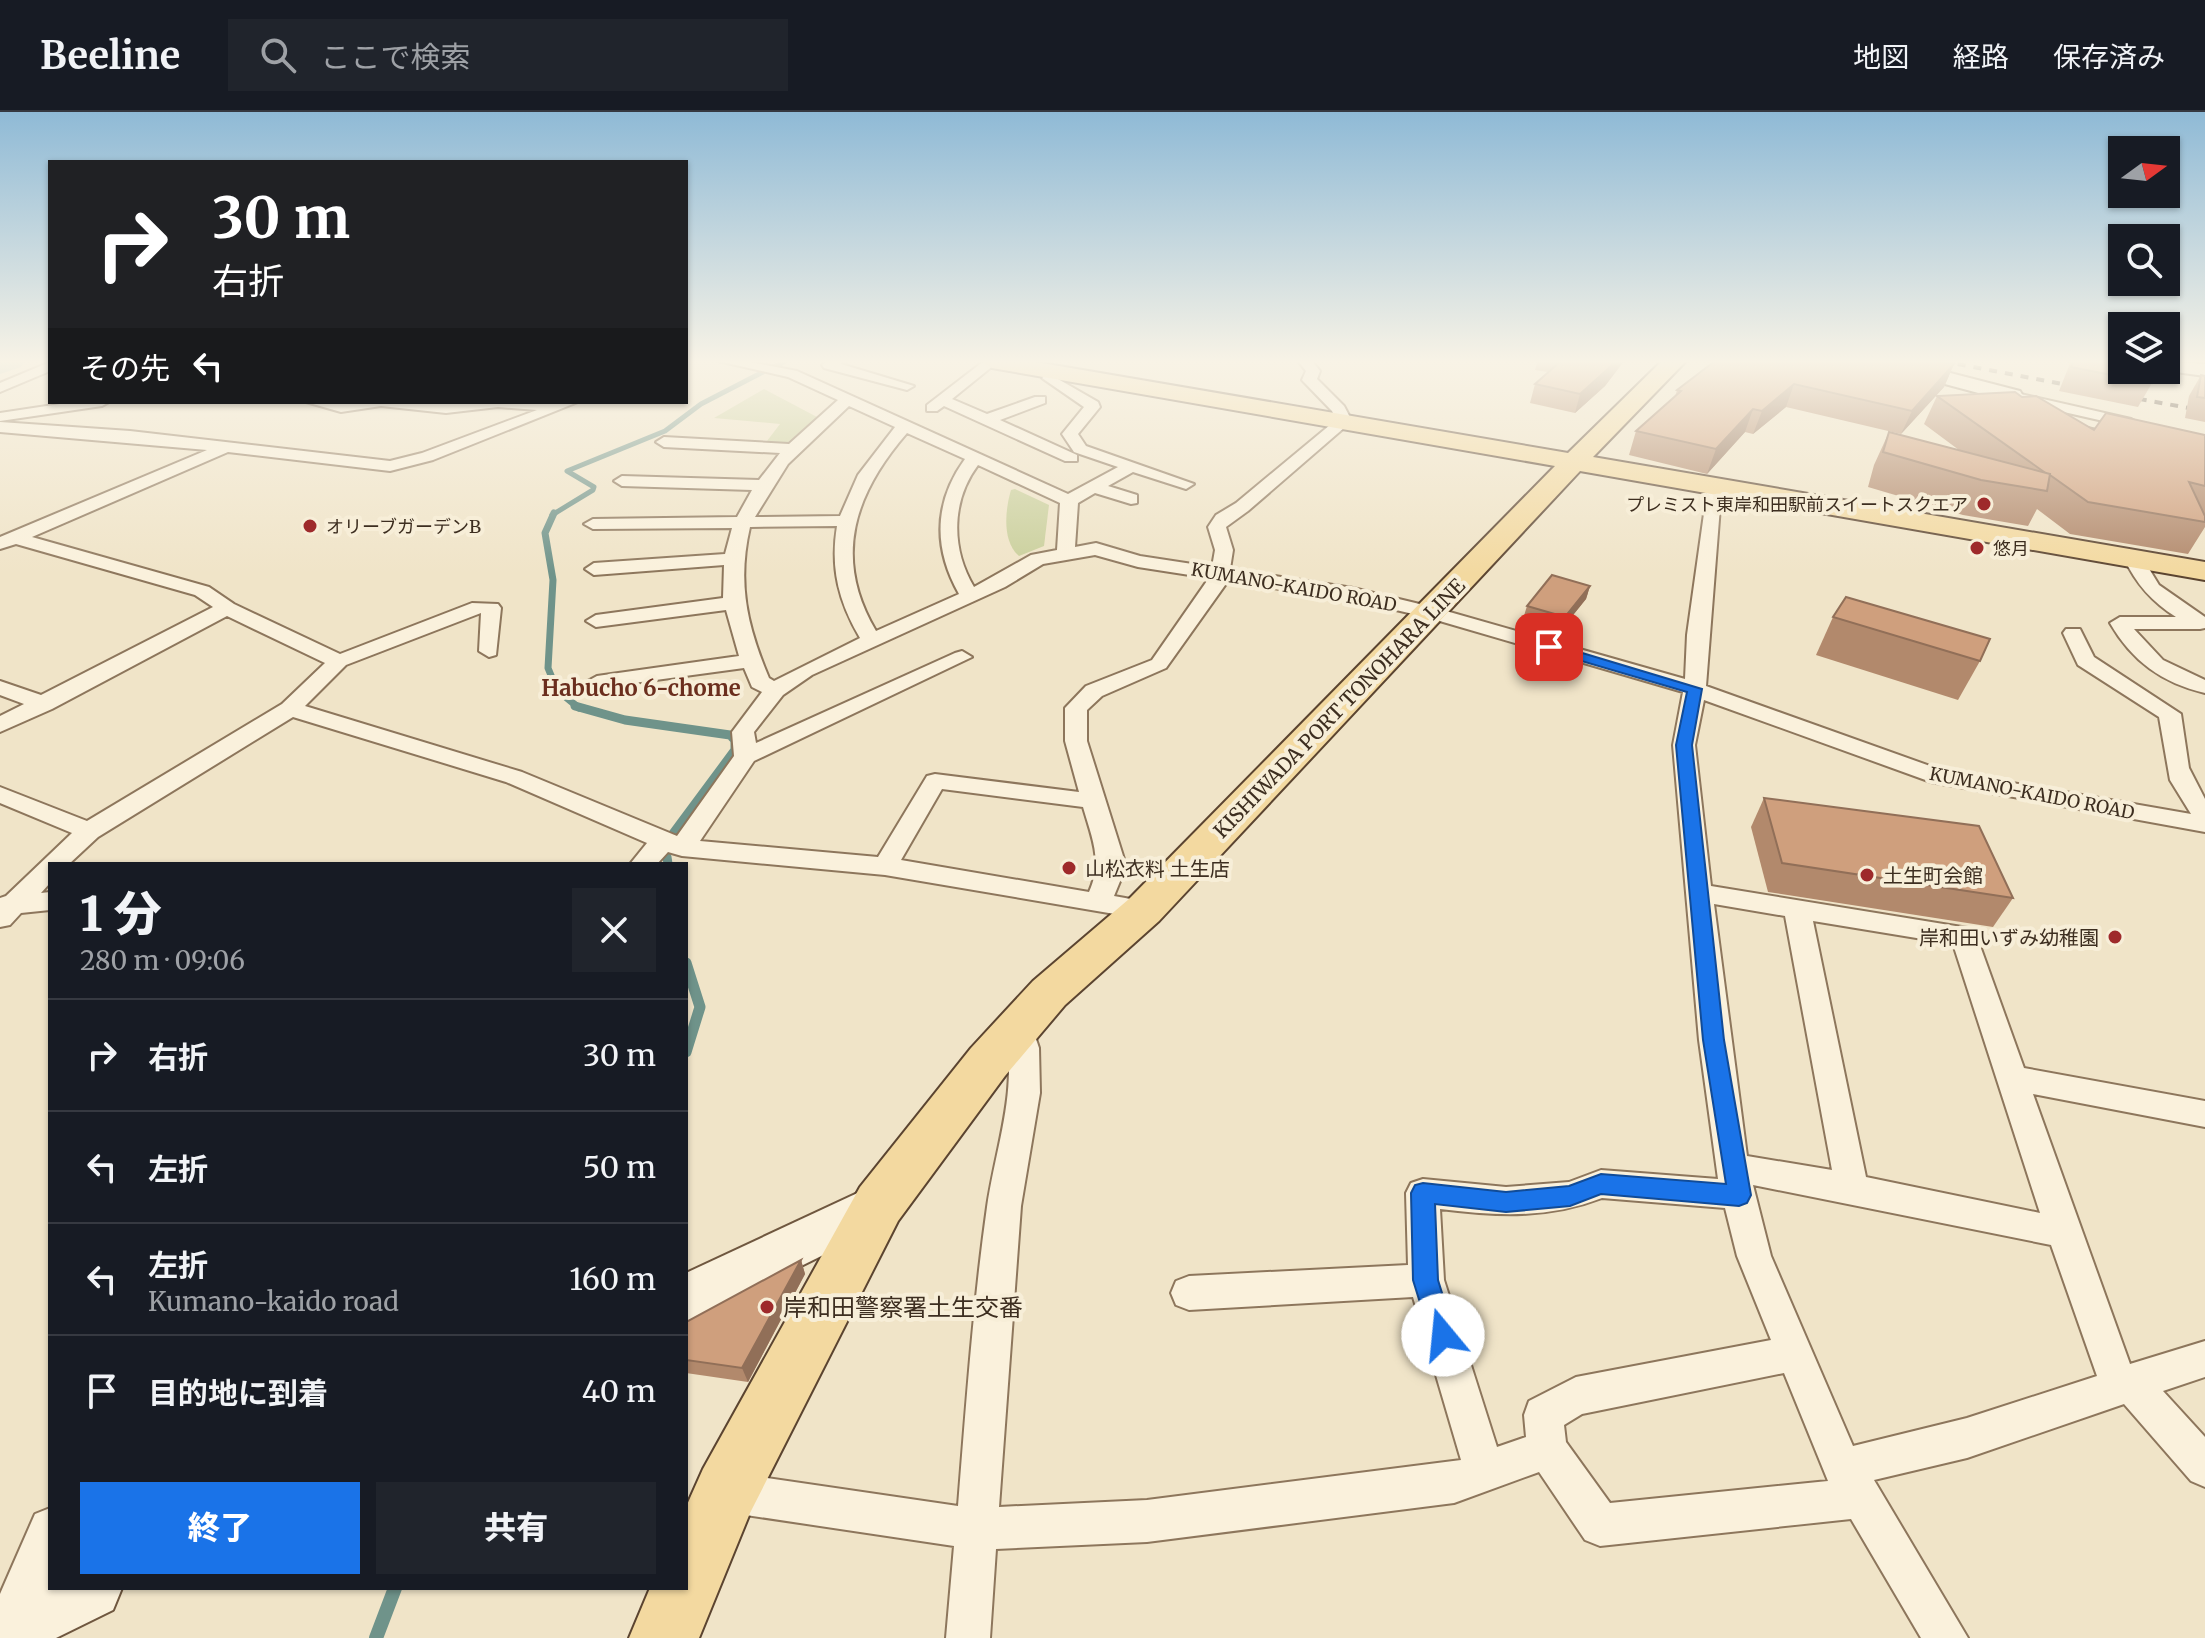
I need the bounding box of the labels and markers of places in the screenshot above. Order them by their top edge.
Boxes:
place label: プレミスト東岸和田駅前スイートスクエア [1626,493,1968,516]
marker: プレミスト東岸和田駅前スイートスクエア [1975,495,1993,513]
place label: オリーブガーデンB [326,515,481,538]
marker: オリーブガーデンB [301,517,319,535]
place label: 悠月 [1993,537,2029,560]
marker: 悠月 [1968,539,1986,557]
pin [1515,613,1583,681]
place label: 山松衣料 土生店 [1085,856,1230,881]
marker: 山松衣料 土生店 [1060,859,1078,877]
place label: 土生町会館 [1883,863,1983,888]
marker: 土生町会館 [1858,866,1876,884]
place label: 岸和田いずみ幼稚園 [1919,925,2099,950]
marker: 岸和田いずみ幼稚園 [2106,928,2124,946]
place label: 岸和田警察署土生交番 [783,1292,1023,1323]
marker: 岸和田警察署土生交番 [758,1298,776,1316]

